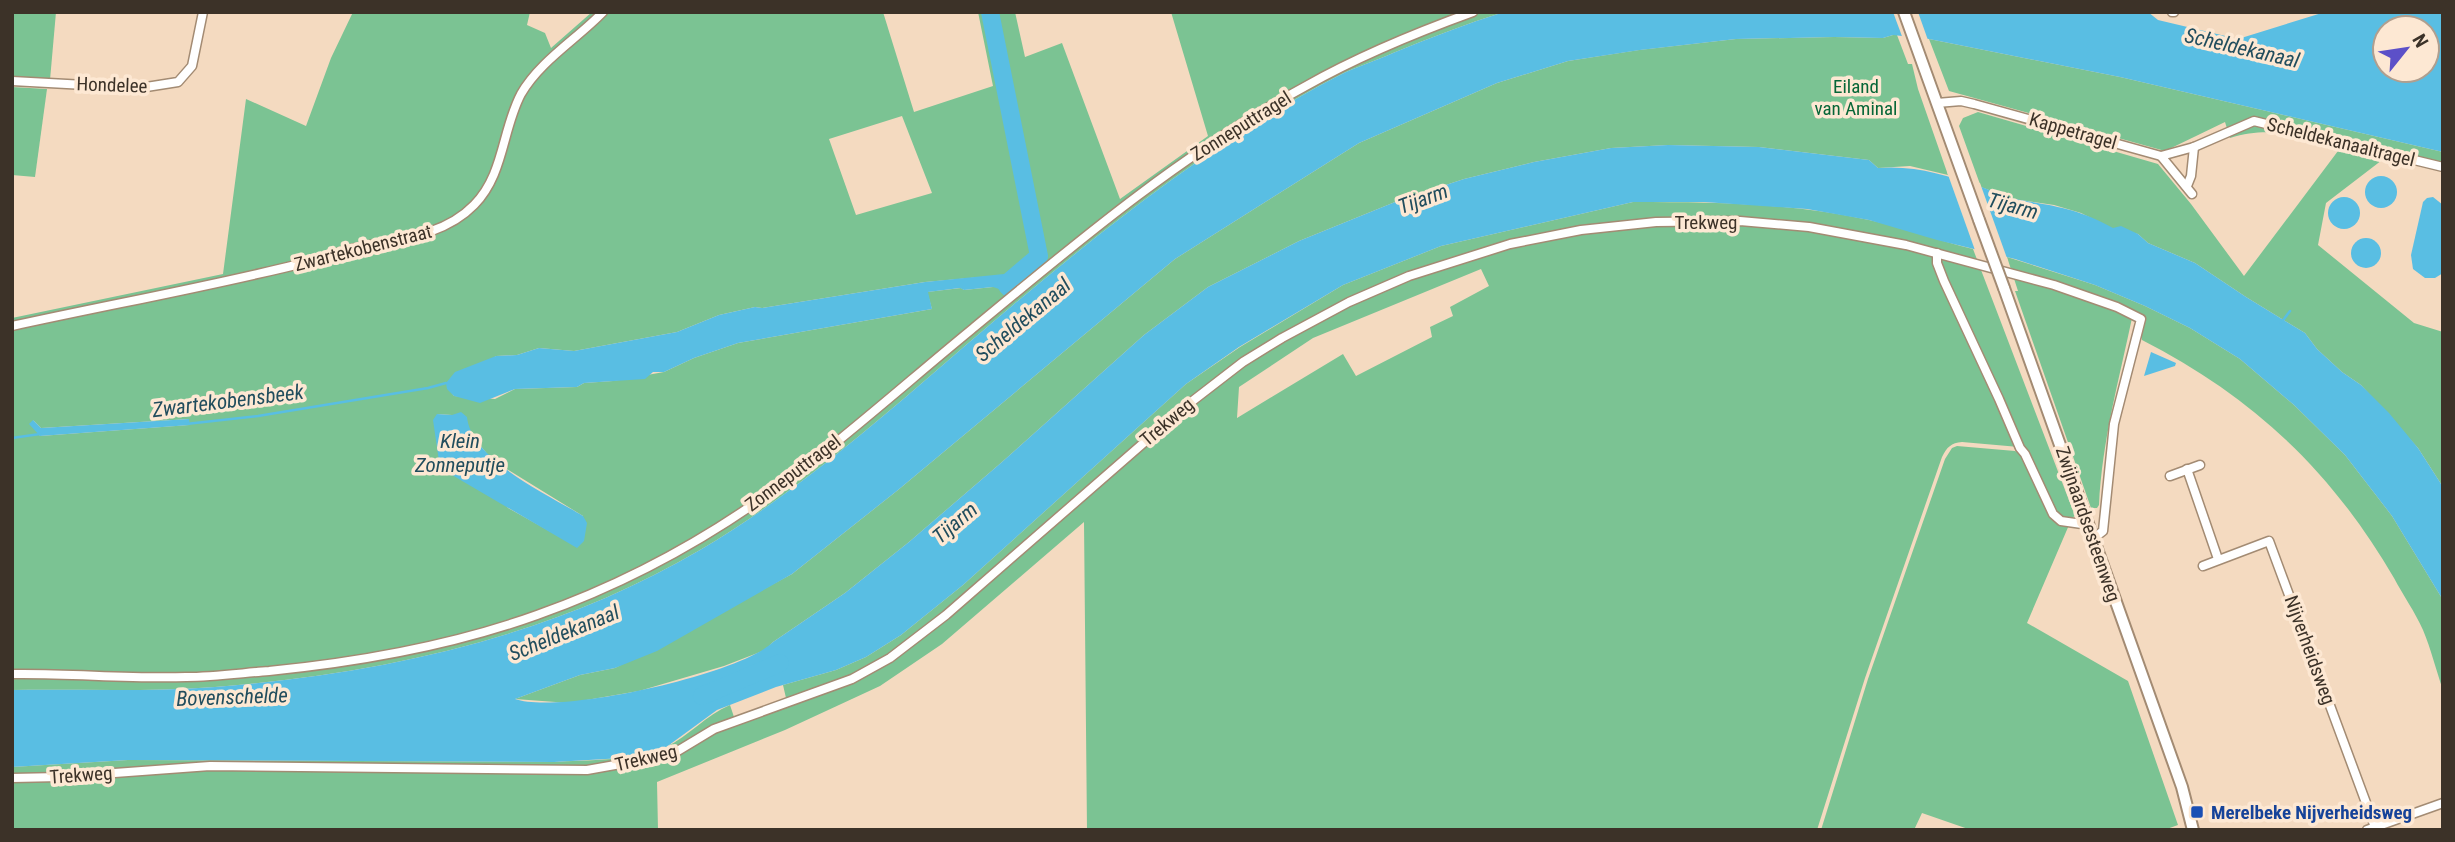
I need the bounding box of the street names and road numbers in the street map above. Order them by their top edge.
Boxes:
street label: Hondelee [76,72,148,98]
street label: Zonneputtragel [1187,86,1295,166]
street label: Kappetragel [2027,108,2119,154]
street label: Scheldekanaaltragel [2265,113,2417,171]
street label: Trekweg [1675,211,1737,234]
street label: Zwartekobenstraat [292,220,434,276]
street label: Trekweg [1136,393,1198,451]
street label: Zonneputtragel [741,430,845,516]
street label: Zwijnaardsesteenweg [2051,443,2125,605]
street label: Nijverheidsweg [2280,592,2340,708]
street label: Trekweg [613,740,679,776]
street label: Trekweg [49,761,113,789]

